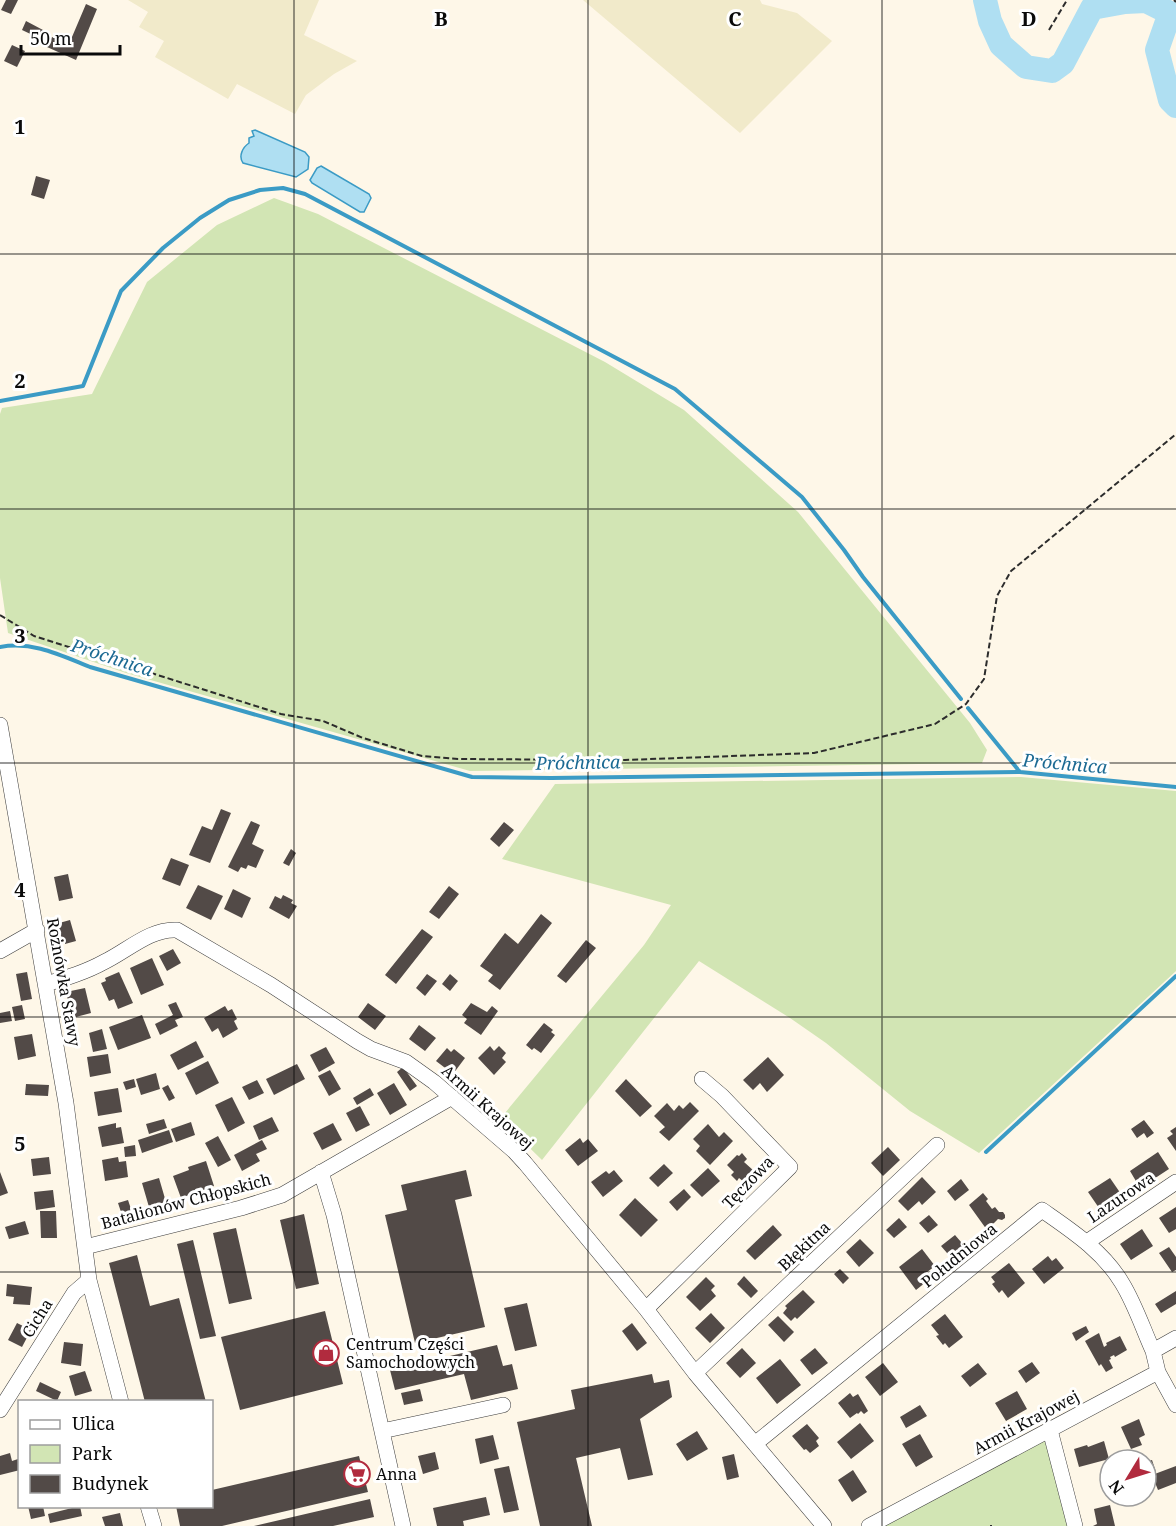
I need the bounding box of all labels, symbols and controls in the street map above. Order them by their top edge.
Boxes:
text: B [434,5,448,32]
text: C [728,5,742,32]
text: D [1021,5,1037,32]
scale bar [21,18,120,56]
text: 50 m [30,26,72,50]
text: 1 [14,113,26,140]
text: 2 [14,367,26,394]
text: 3 [14,622,26,649]
water label: Próchnica [67,632,157,682]
water label: Próchnica [1021,747,1109,779]
water label: Próchnica [535,749,621,775]
text: 4 [14,876,26,903]
street label: Rożnówka Stawy [42,916,86,1049]
street label: Armii Krajowej [437,1060,539,1154]
text: 5 [14,1130,26,1157]
street label: Tęczowa [717,1151,779,1213]
street label: Lazurowa [1083,1166,1159,1228]
street label: Batalionów Chłopskich [99,1168,273,1234]
street label: Błękitna [773,1216,835,1276]
street label: Południowa [917,1218,1001,1292]
street label: Cicha [17,1294,57,1342]
place label: Centrum Części Samochodowych [346,1333,475,1373]
shop icon: Centrum Części Samochodowych [311,1338,341,1368]
street label: Armii Krajowej [969,1385,1083,1459]
legend [18,1400,213,1508]
text: Ulica [72,1411,115,1435]
text: Park [72,1441,112,1465]
north arrow [1098,1448,1158,1508]
supermarket icon: Anna [342,1459,372,1489]
place label: Anna [376,1463,417,1485]
text: Budynek [72,1471,149,1495]
text: N [1103,1475,1129,1499]

